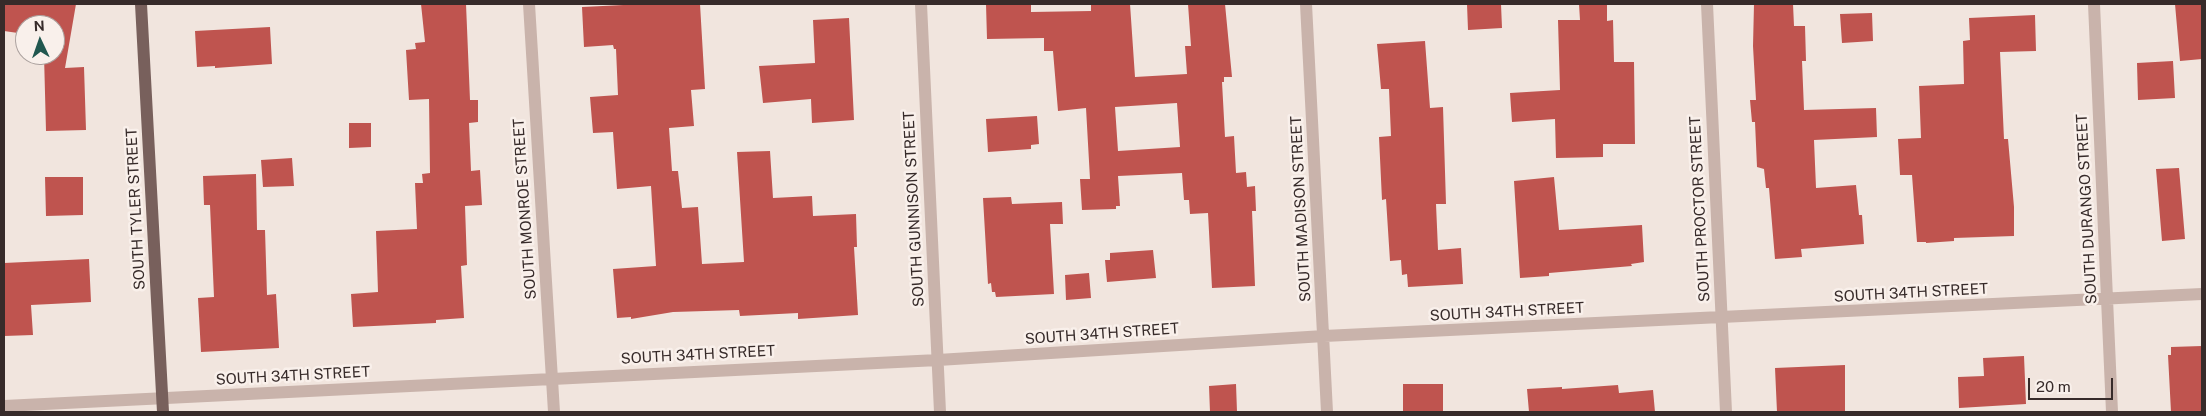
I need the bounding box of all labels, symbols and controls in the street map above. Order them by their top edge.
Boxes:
north arrow [15,15,65,65]
text: N [33,18,45,34]
street label: SOUTH GUNNISON STREET [900,111,928,307]
street label: SOUTH DURANGO STREET [2073,113,2101,305]
street label: SOUTH MADISON STREET [1287,116,1315,302]
street label: SOUTH PROCTOR STREET [1686,116,1714,302]
street label: SOUTH MONROE STREET [510,118,540,300]
street label: SOUTH TYLER STREET [123,127,149,291]
street label: SOUTH 34TH STREET [1833,280,1989,306]
street label: SOUTH 34TH STREET [1429,299,1585,325]
street label: SOUTH 34TH STREET [1024,320,1180,348]
street label: SOUTH 34TH STREET [620,342,776,368]
street label: SOUTH 34TH STREET [215,363,371,389]
scale bar [2031,368,2116,400]
text: 20 m [2036,378,2071,395]

